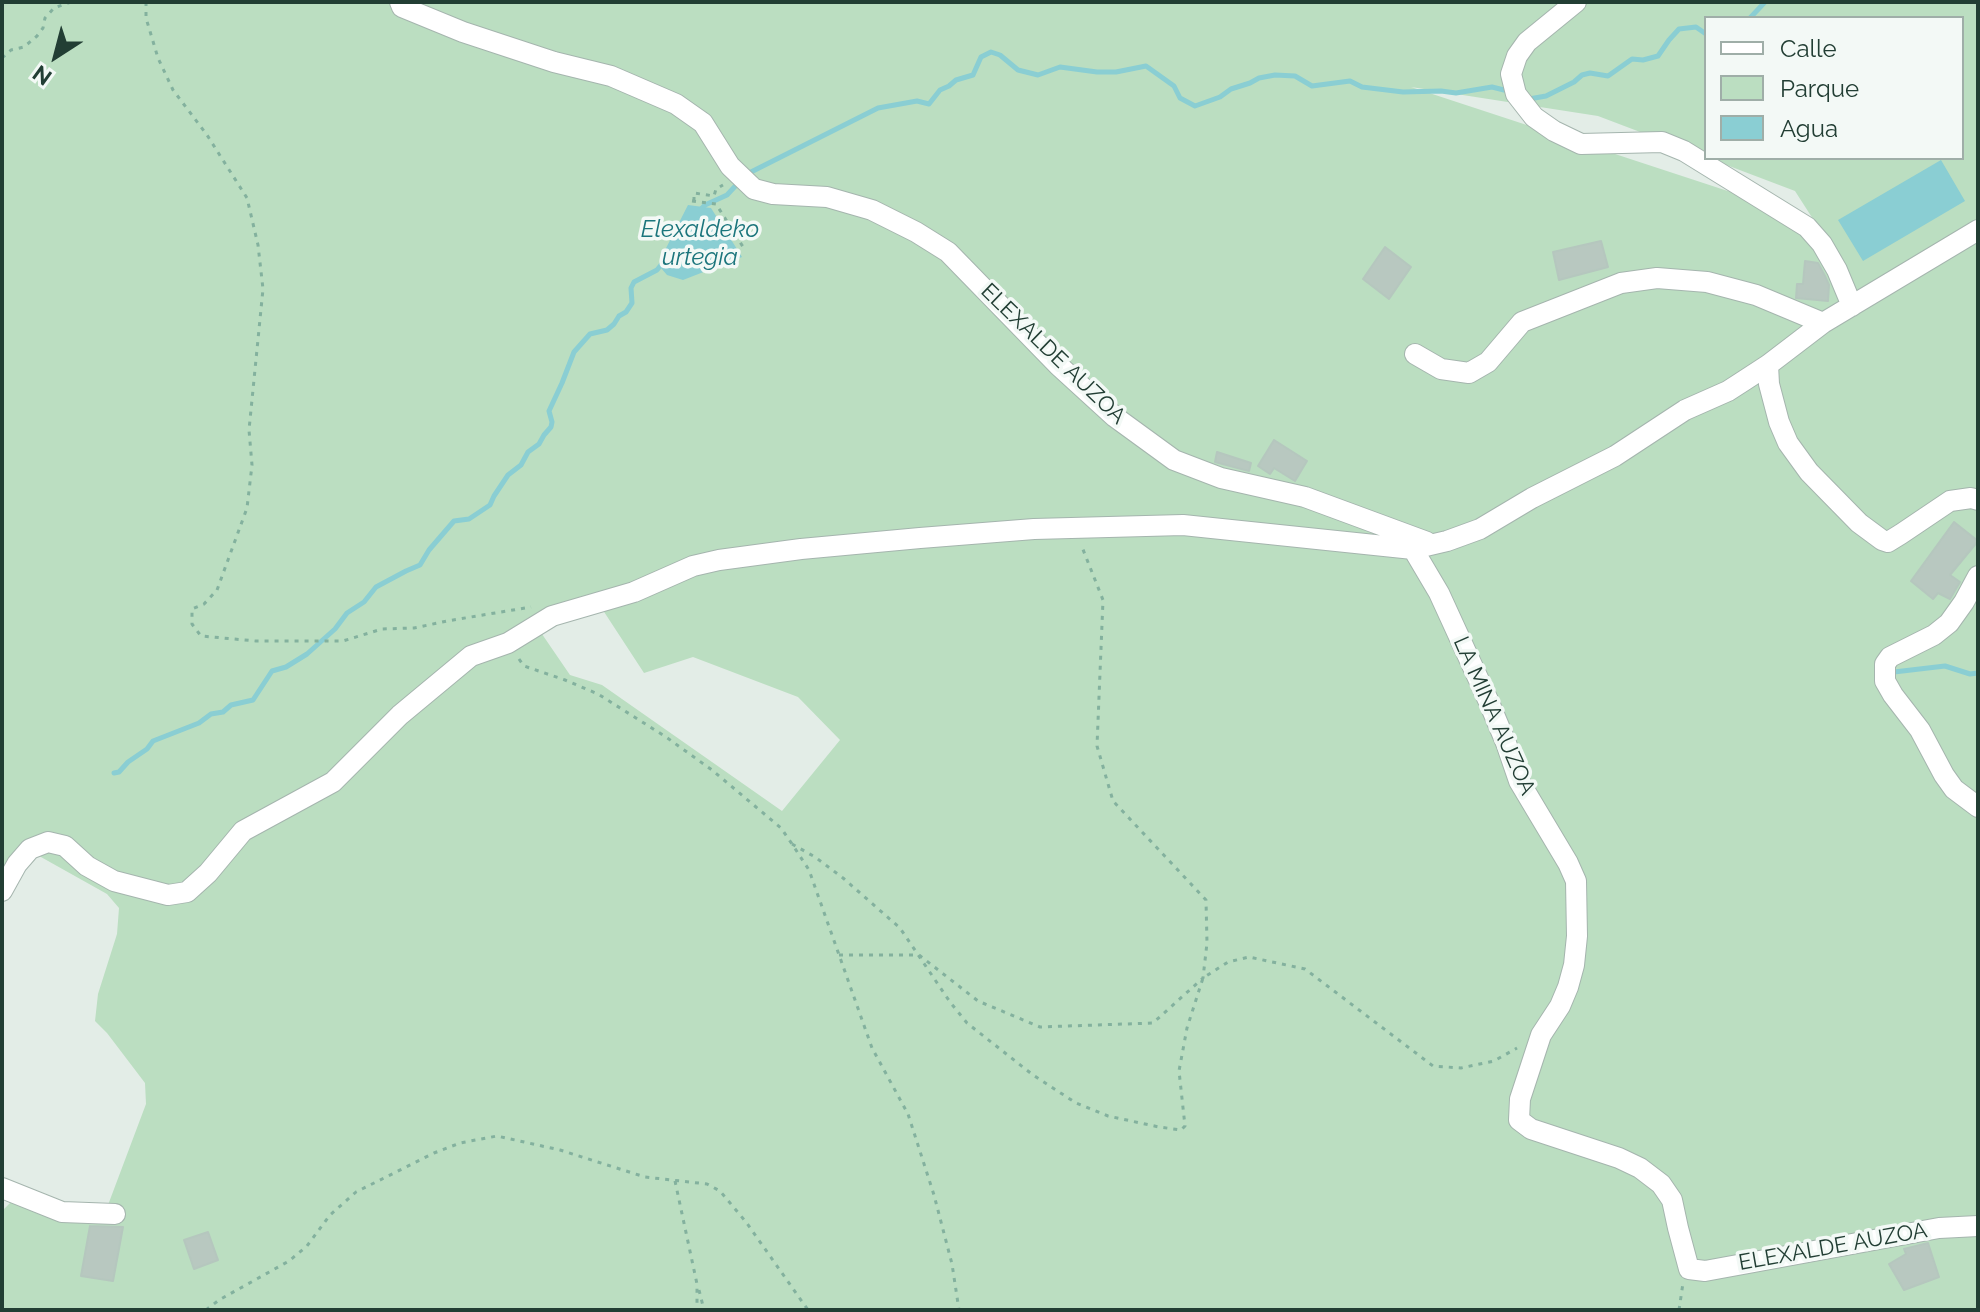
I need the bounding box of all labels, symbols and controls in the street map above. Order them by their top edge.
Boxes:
north arrow [16,16,96,96]
legend [1704,16,1964,160]
text: Calle [1780,34,1837,63]
text: N [27,60,56,91]
text: Parque [1780,74,1859,103]
text: Agua [1780,114,1838,143]
water label: Elexaldeko urtegia [641,216,759,272]
street label: ELEXALDE AUZOA [975,278,1131,430]
street label: LA MINA AUZOA [1447,633,1541,799]
street label: ELEXALDE AUZOA [1737,1217,1929,1277]

